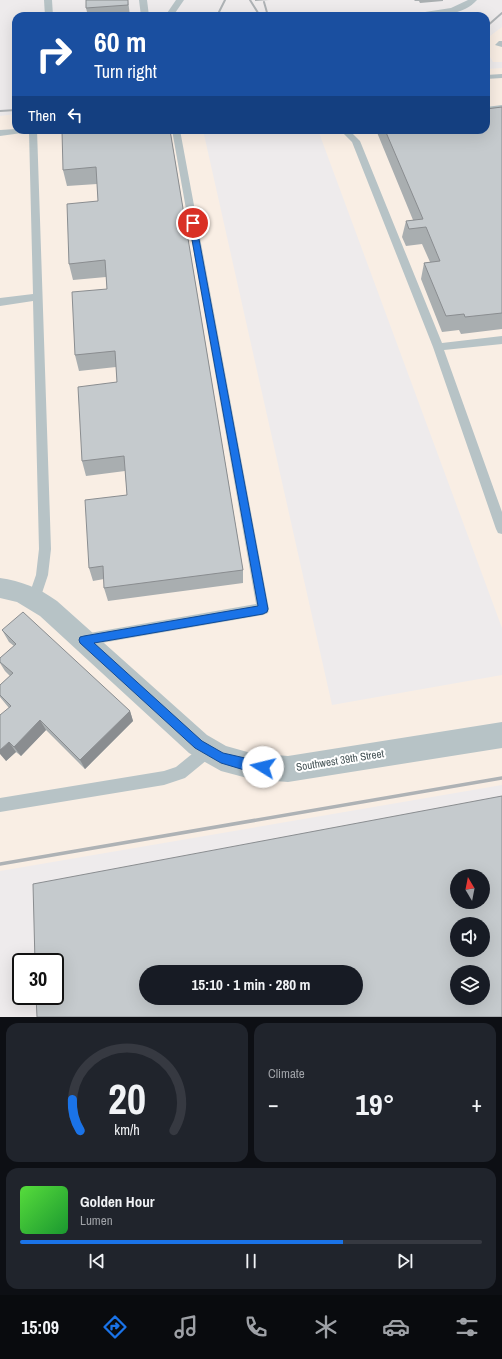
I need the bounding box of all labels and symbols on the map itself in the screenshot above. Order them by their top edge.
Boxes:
pin [176,206,210,240]
position arrow [242,746,284,788]
street label: Southwest 39th Street [295,746,385,774]
north arrow [450,869,490,909]
speed limit sign: 30 [12,953,64,1005]

